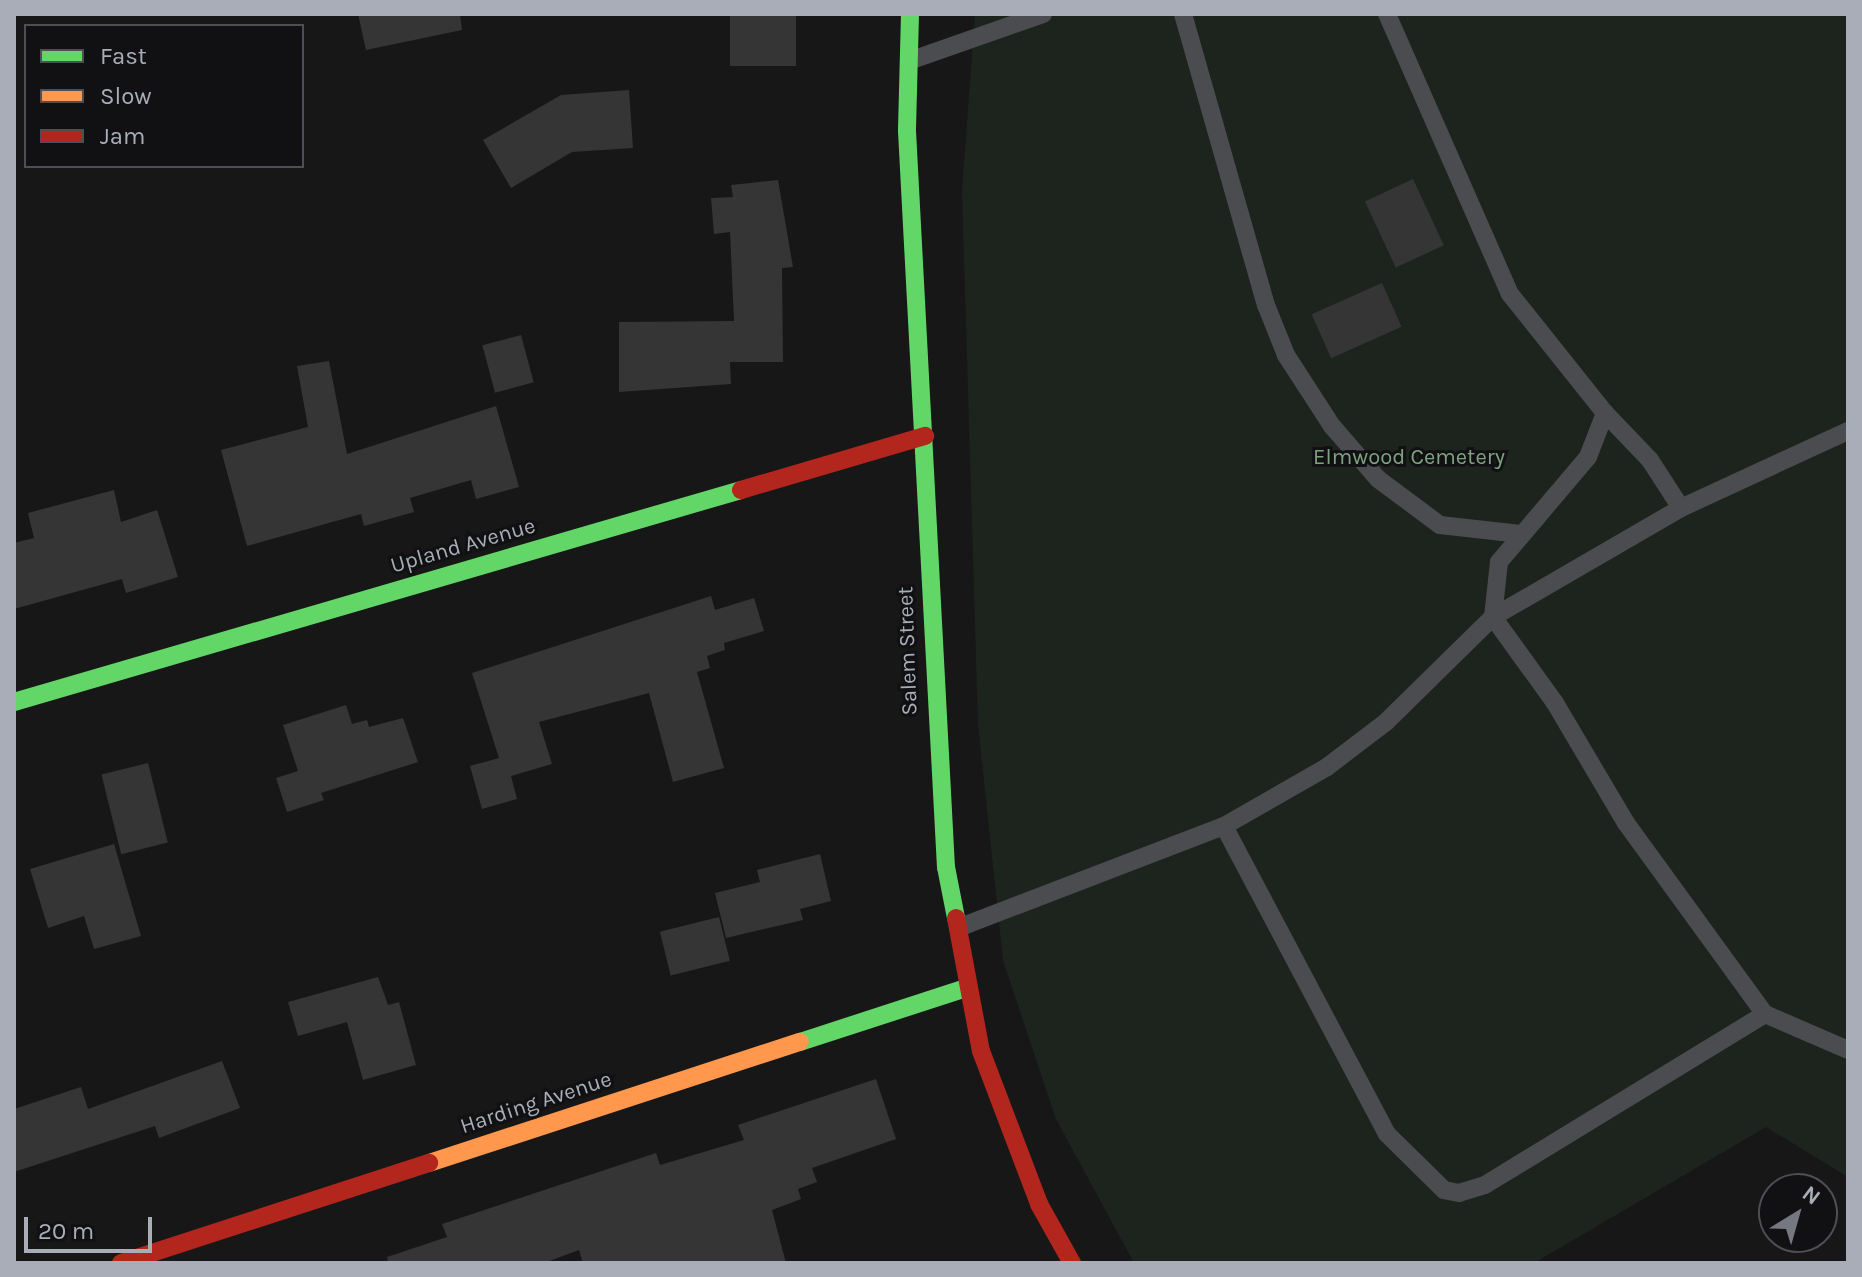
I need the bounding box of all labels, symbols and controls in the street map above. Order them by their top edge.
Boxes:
legend [24,24,304,168]
text: Fast [100,42,147,70]
text: Slow [100,82,152,110]
text: Jam [100,122,145,150]
park label: Elmwood Cemetery [1313,445,1505,471]
street label: Upland Avenue [388,513,538,579]
street label: Salem Street [893,586,923,716]
street label: Harding Avenue [457,1066,615,1140]
north arrow [1758,1173,1838,1253]
text: N [1797,1180,1825,1211]
scale bar [28,1201,156,1251]
text: 20 m [38,1217,94,1245]

